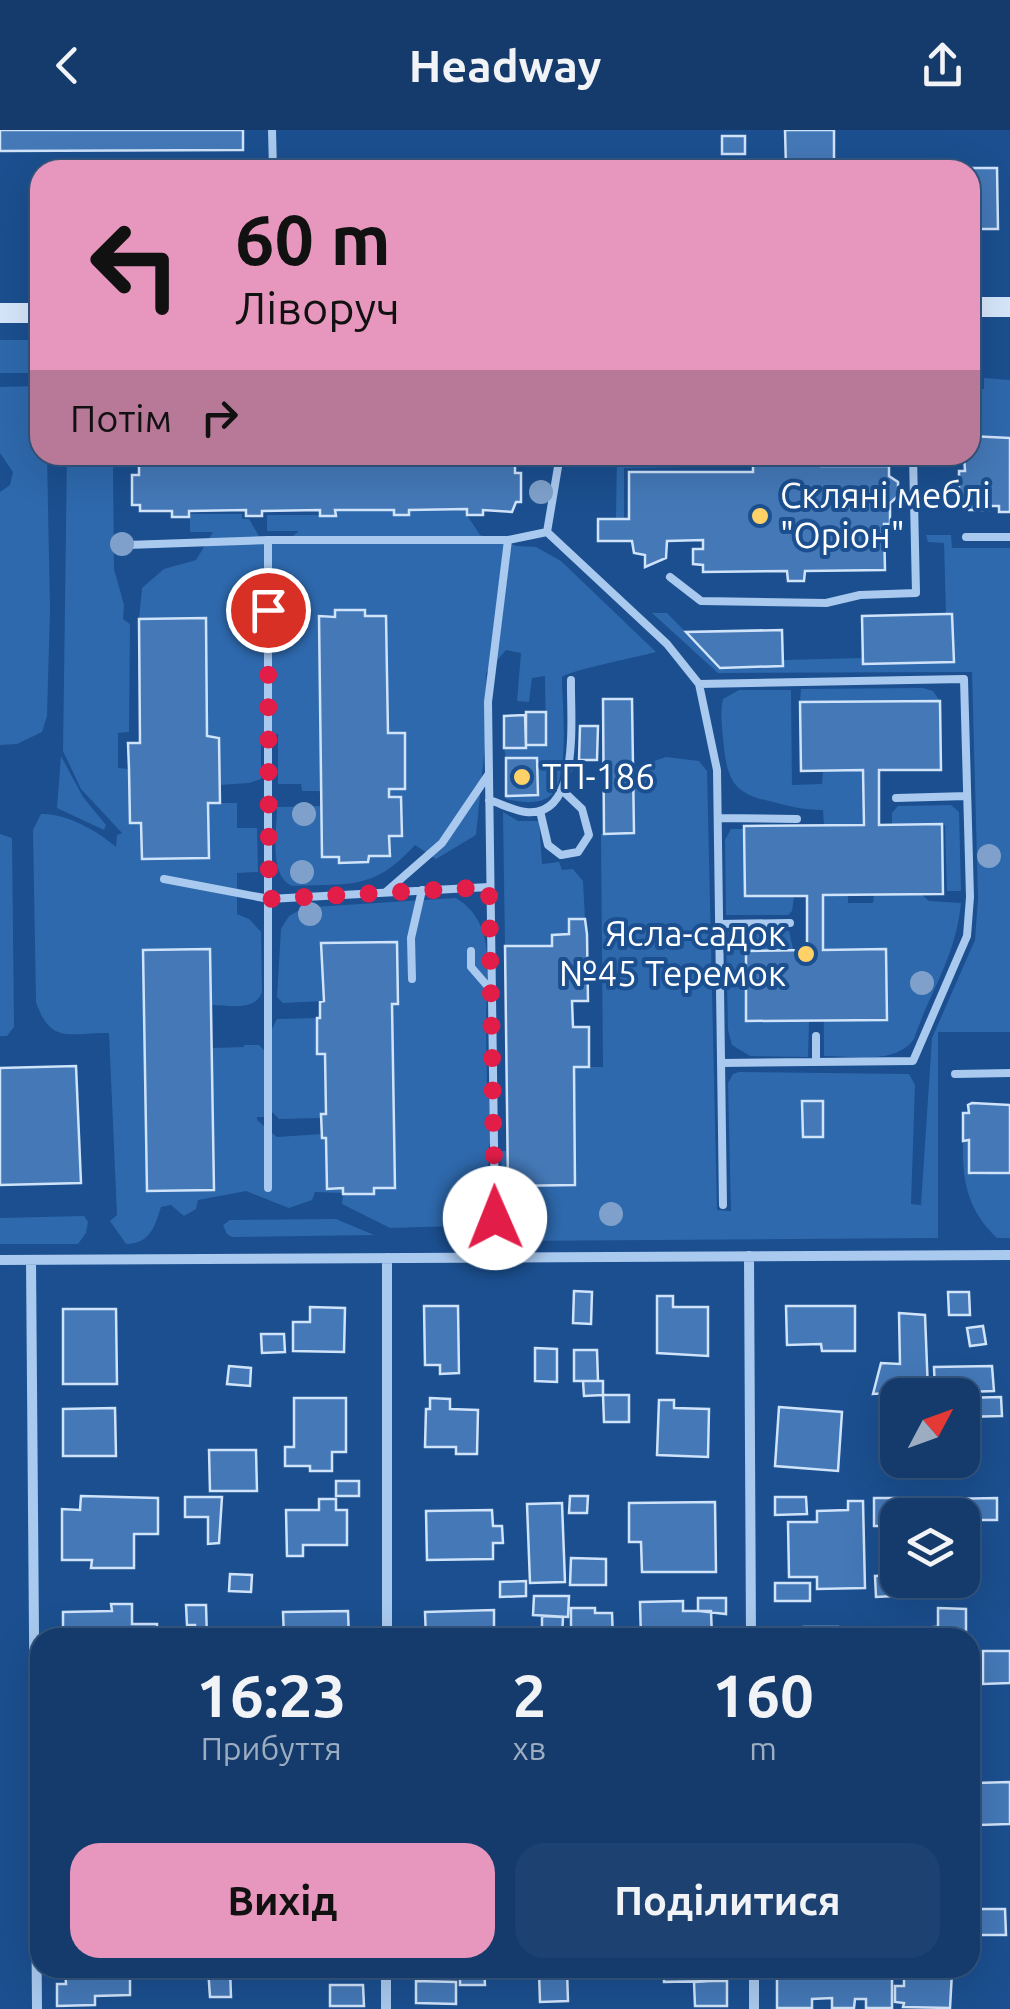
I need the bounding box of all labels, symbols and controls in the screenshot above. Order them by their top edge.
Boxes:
icon: back [40,38,95,93]
icon: share [915,38,970,93]
text: Headway [409,40,601,91]
icon: left [70,200,200,330]
text: 60 m [235,200,391,278]
text: Ліворуч [235,282,400,333]
icon: right [192,390,247,445]
text: Потім [70,397,172,439]
place label: Скляні меблі "Оріон" [780,475,991,555]
marker: Скляні меблі "Оріон" [749,505,771,527]
pin [226,568,311,653]
icon: arrive [241,583,296,638]
place label: ТП-186 [542,756,655,796]
marker: ТП-186 [511,766,533,788]
place label: Ясла-садок №45 Теремок [559,913,786,993]
marker: Ясла-садок №45 Теремок [795,943,817,965]
position arrow [443,1166,547,1270]
north arrow [880,1378,980,1478]
map controls [880,1378,980,1598]
button: layers [880,1498,980,1598]
text: 16:23 [196,1661,346,1728]
text: 2 [512,1661,546,1728]
text: 160 [712,1661,814,1728]
text: Прибуття [201,1730,342,1766]
text: хв [512,1730,546,1766]
text: m [749,1730,777,1766]
button: Вихід [70,1843,495,1958]
button: Поділитися [515,1843,940,1958]

